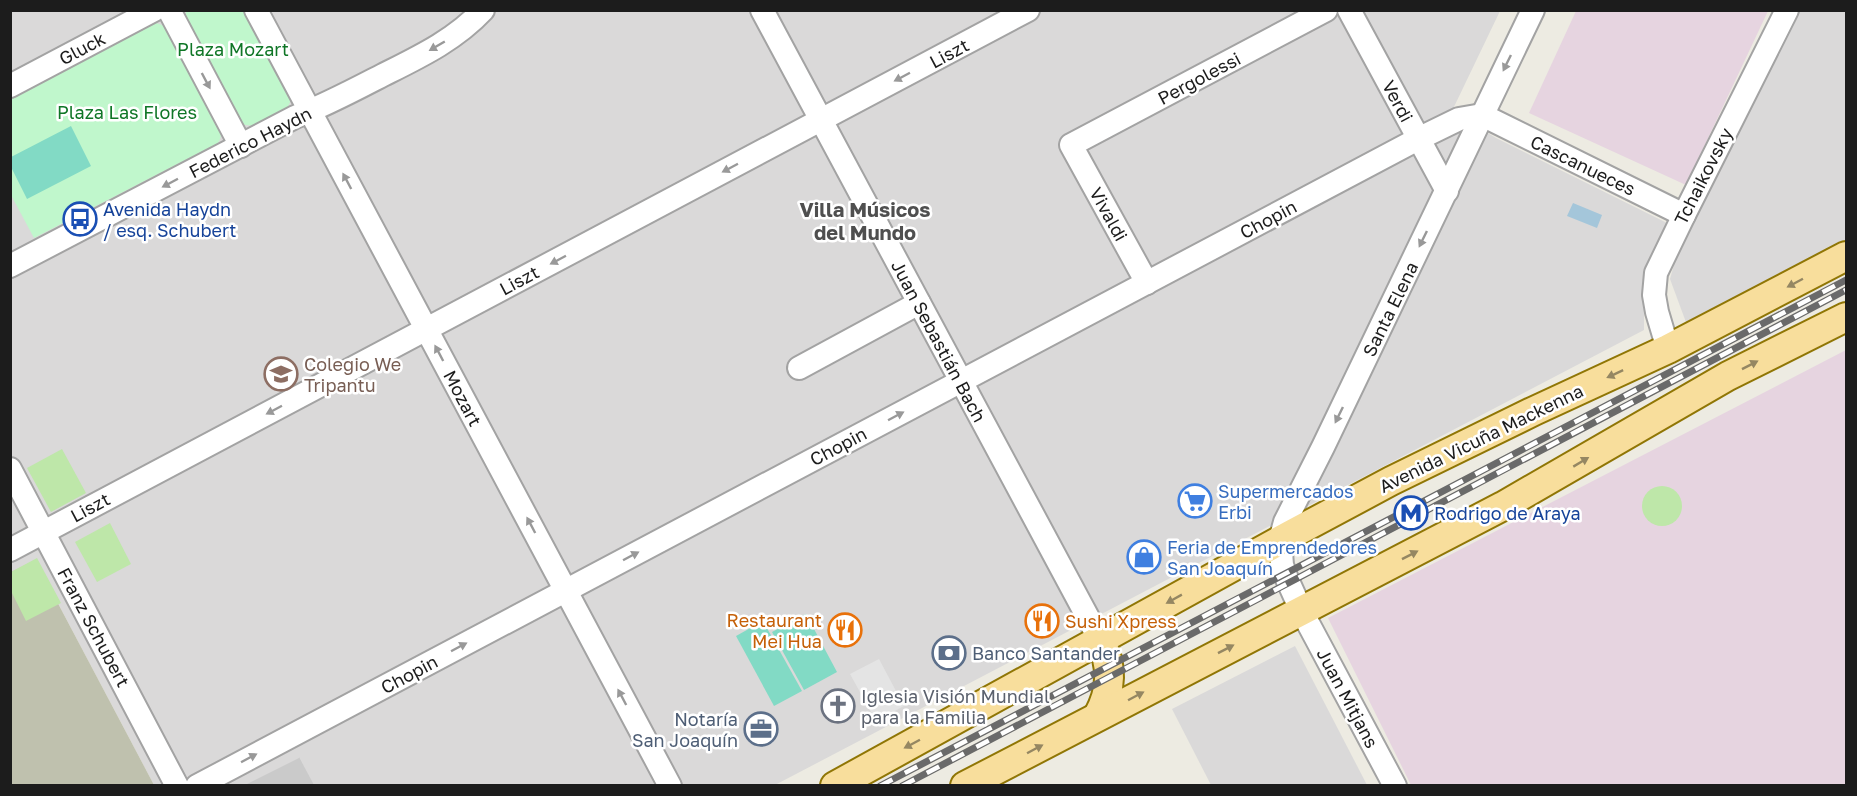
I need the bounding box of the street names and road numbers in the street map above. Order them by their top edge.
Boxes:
street label: Gluck [55,27,109,69]
street label: Liszt [926,34,972,72]
street label: Pergolessi [1154,47,1244,109]
street label: Verdi [1378,76,1418,126]
street label: Federico Haydn [185,102,315,182]
street label: Tchaikovsky [1669,124,1737,228]
street label: Cascanueces [1527,130,1639,200]
street label: Vivaldi [1085,183,1133,245]
street label: Chopin [1236,195,1300,243]
street label: Juan Sebastián Bach [887,256,991,426]
street label: Santa Elena [1358,258,1422,360]
street label: Liszt [496,261,542,299]
street label: Mozart [439,366,487,430]
street label: Avenida Vicuña Mackenna [1375,379,1587,497]
street label: Chopin [806,422,870,470]
street label: Liszt [67,488,113,526]
street label: Franz Schubert [53,564,135,690]
street label: Juan Mitjans [1313,644,1383,752]
street label: Chopin [377,650,441,698]

